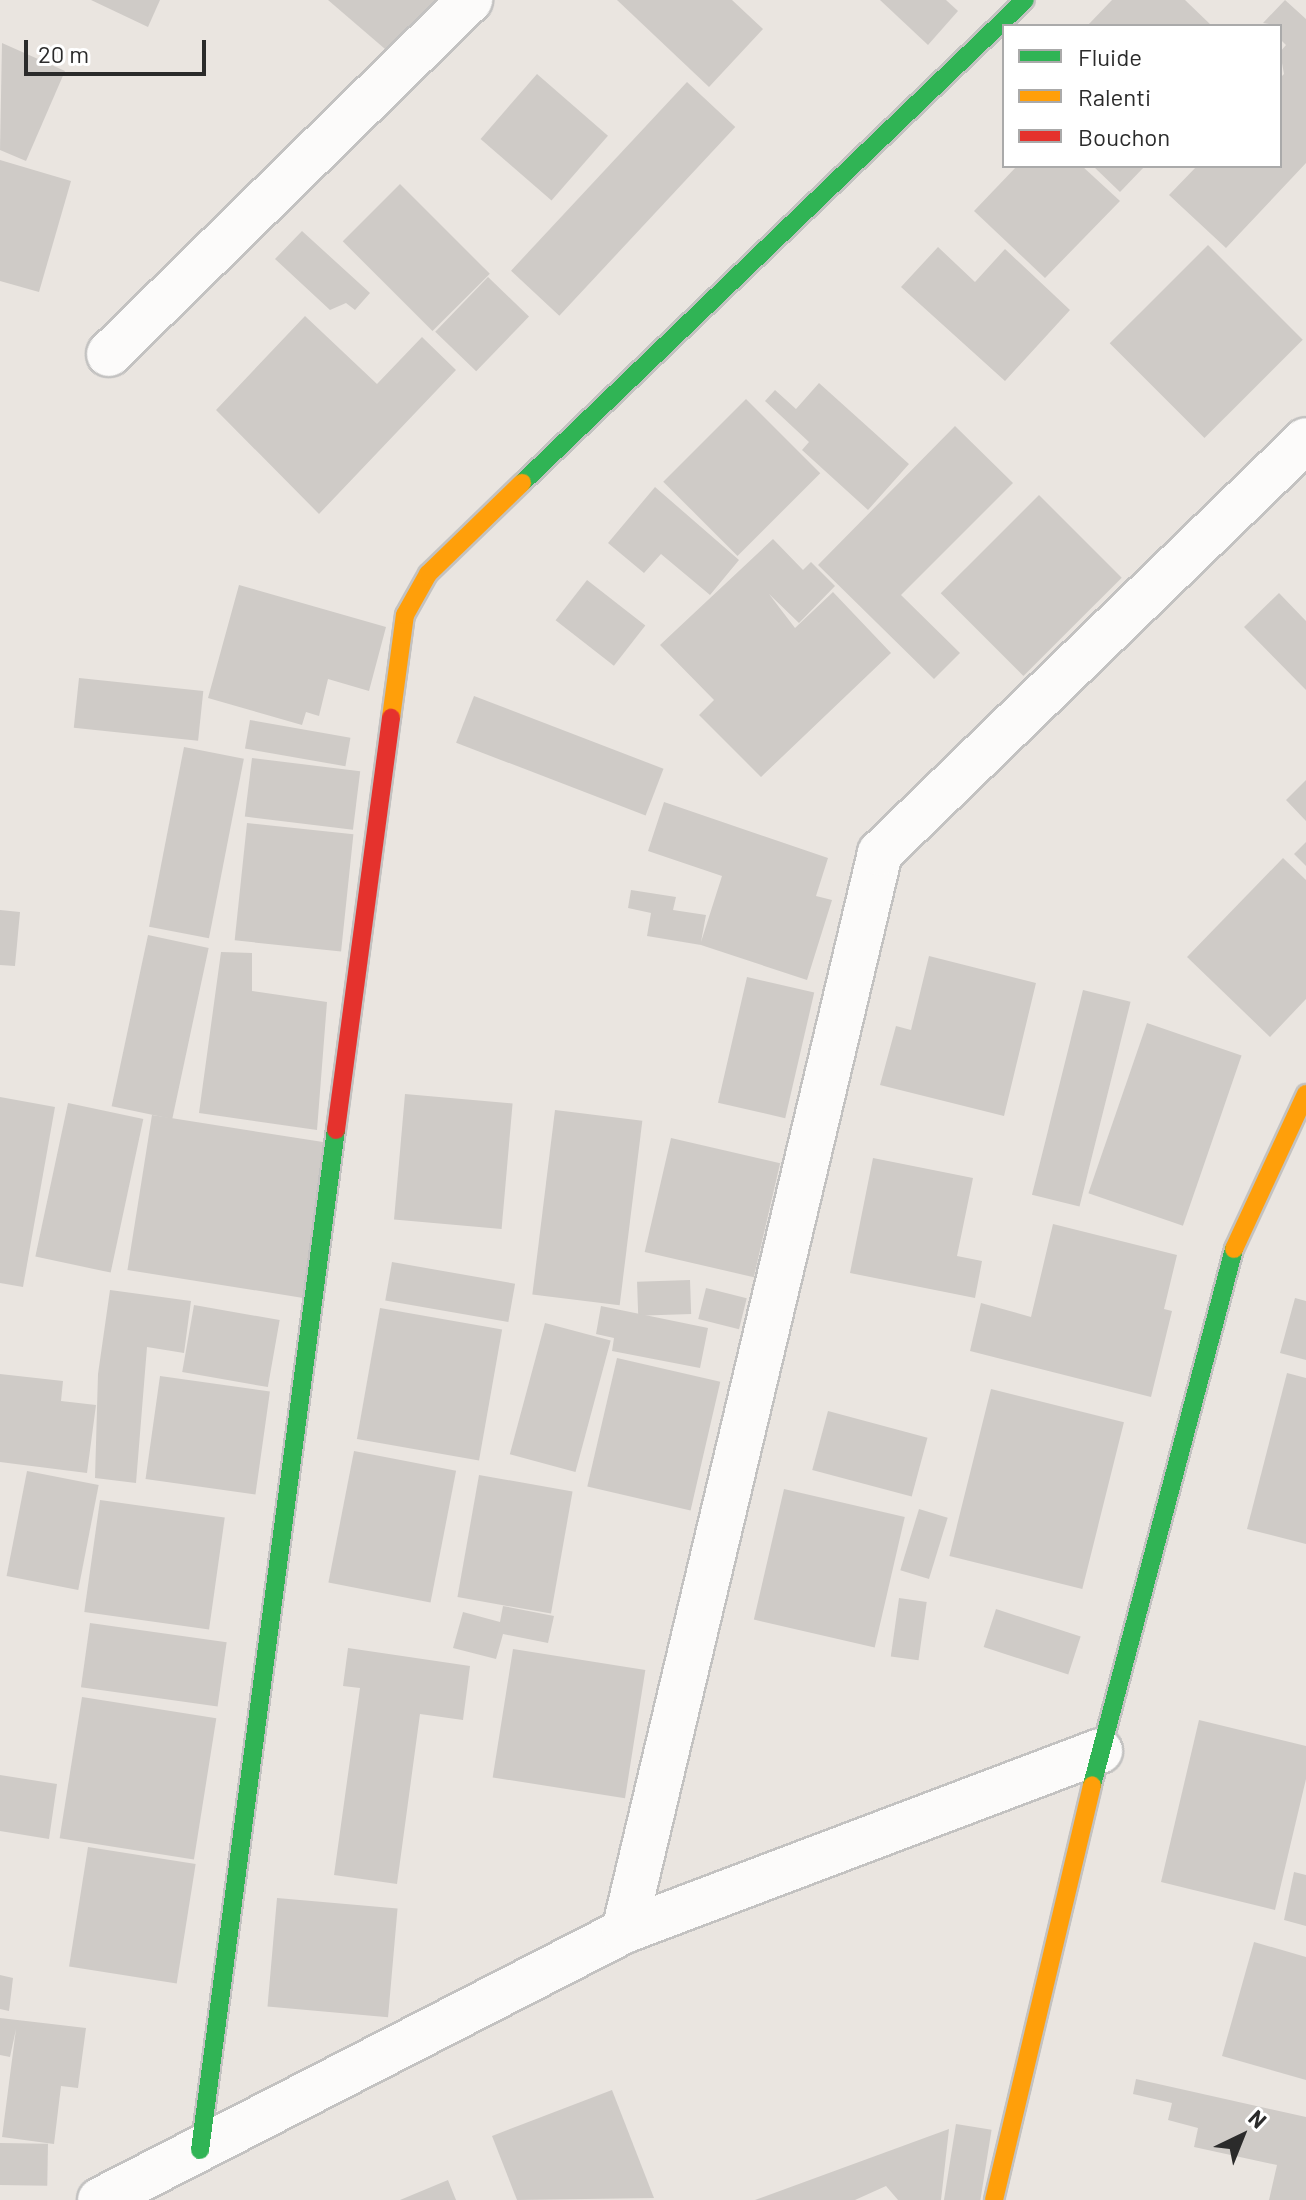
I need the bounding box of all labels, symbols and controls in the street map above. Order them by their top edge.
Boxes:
scale bar [28,24,210,74]
legend [1002,24,1282,168]
text: 20 m [38,39,89,68]
text: Fluide [1078,42,1142,71]
text: Ralenti [1078,82,1151,111]
text: Bouchon [1078,122,1170,151]
north arrow [1202,2096,1282,2176]
text: N [1244,2104,1273,2133]

